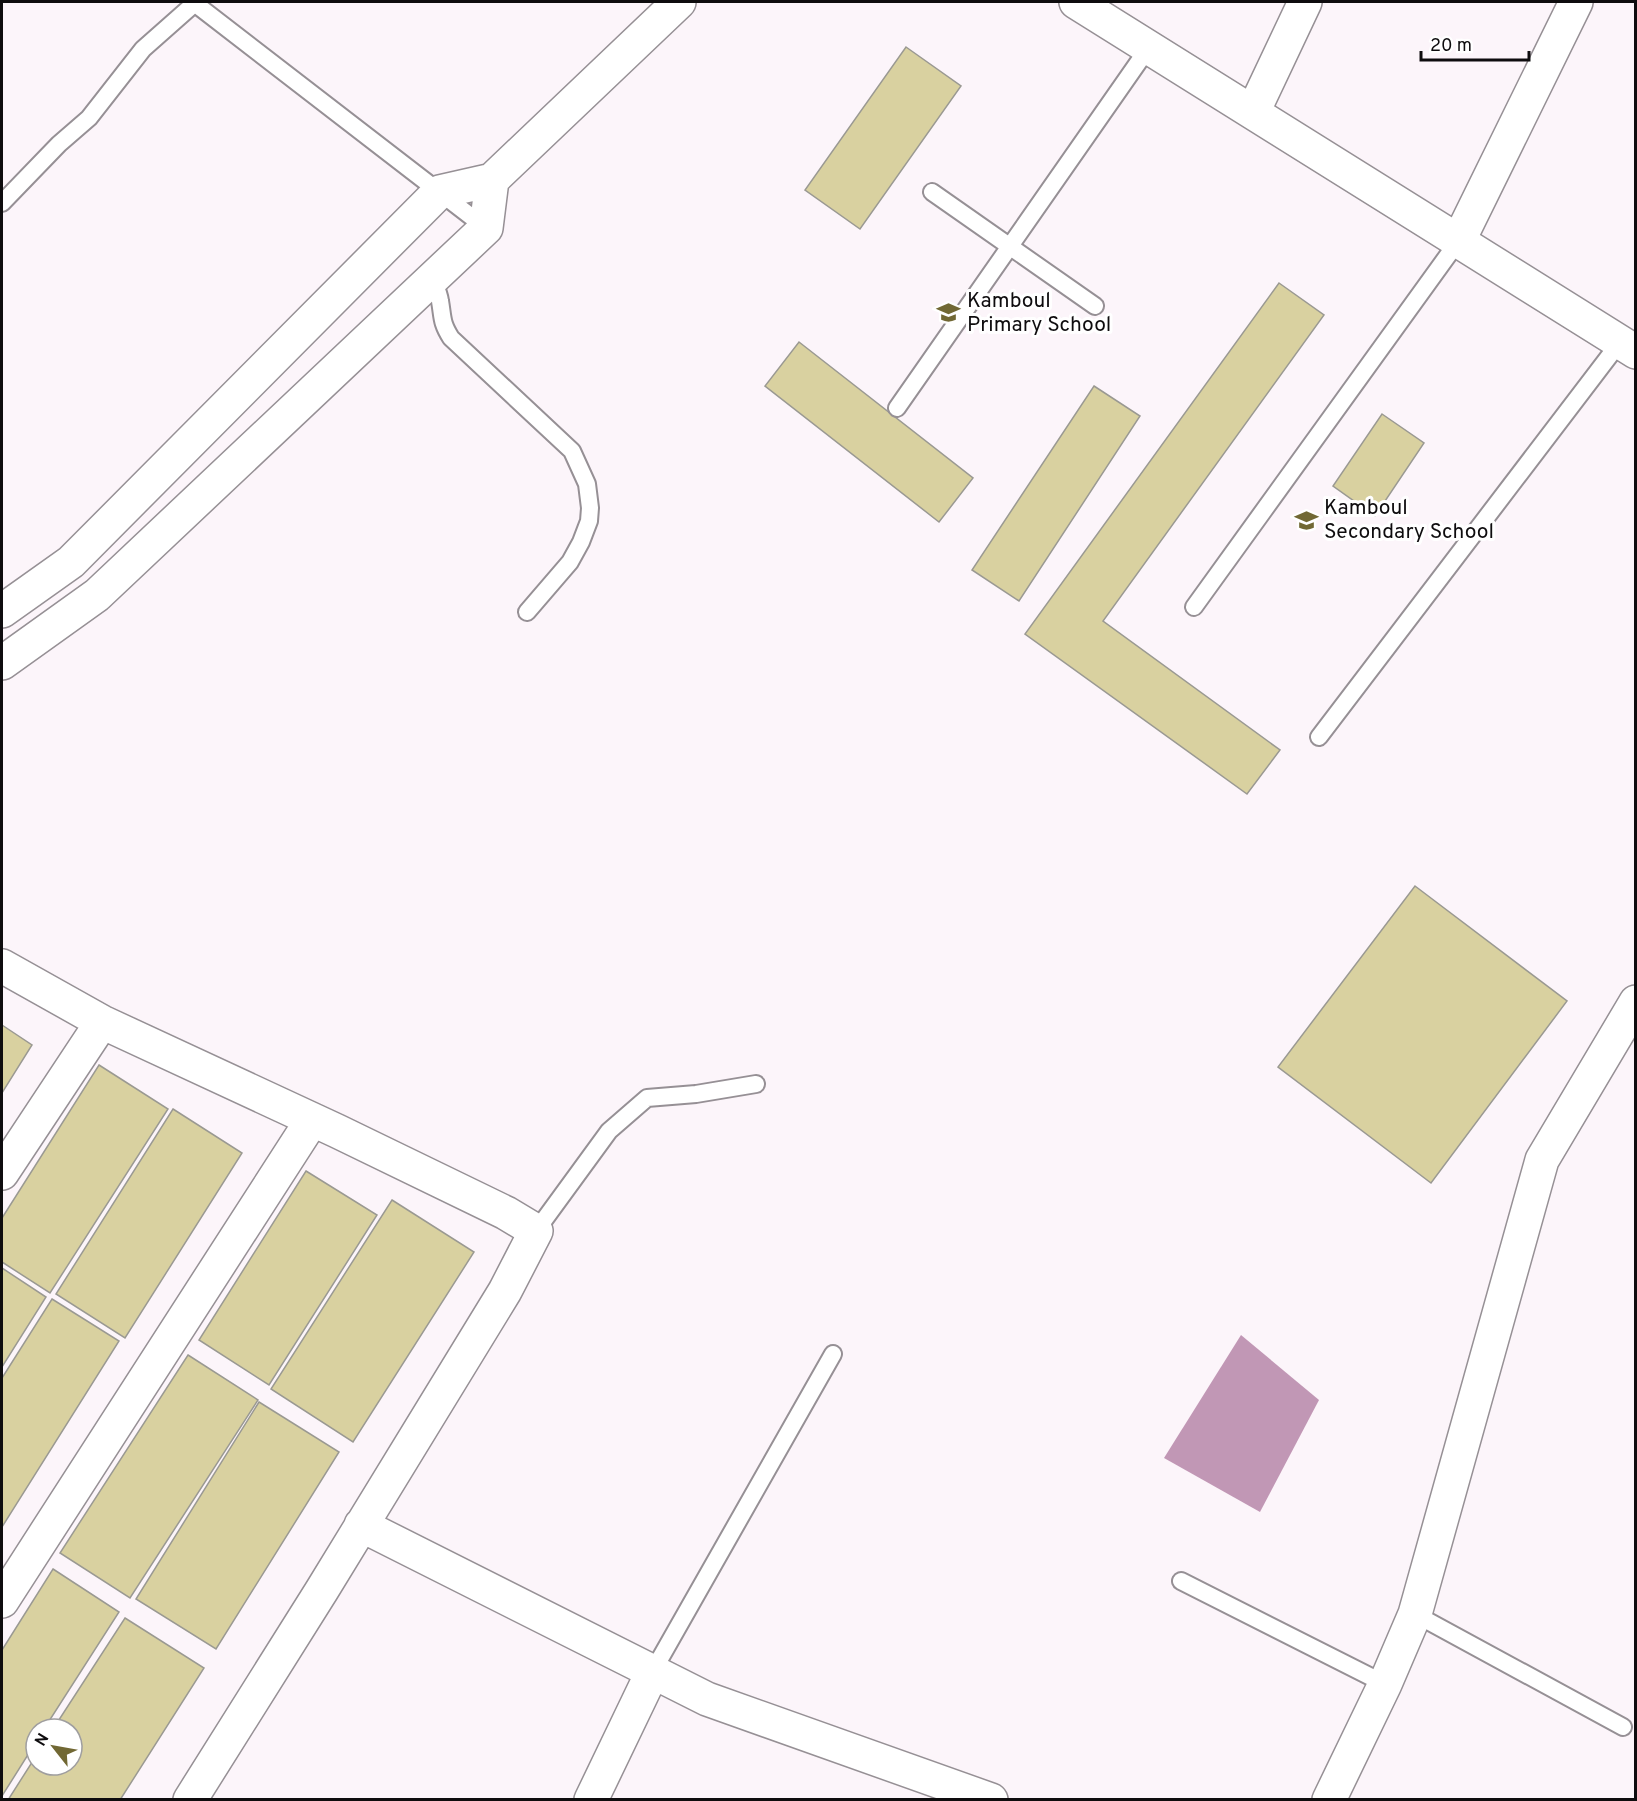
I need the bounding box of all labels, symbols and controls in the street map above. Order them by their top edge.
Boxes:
scale bar [1421,24,1529,62]
text: 20 m [1430,35,1472,58]
place label: Kamboul Primary School [967,288,1111,339]
school or university icon: Kamboul Primary School [936,300,962,326]
place label: Kamboul Secondary School [1324,495,1494,546]
school or university icon: Kamboul Secondary School [1293,507,1319,533]
north arrow [24,1717,84,1777]
text: N [31,1730,54,1750]

